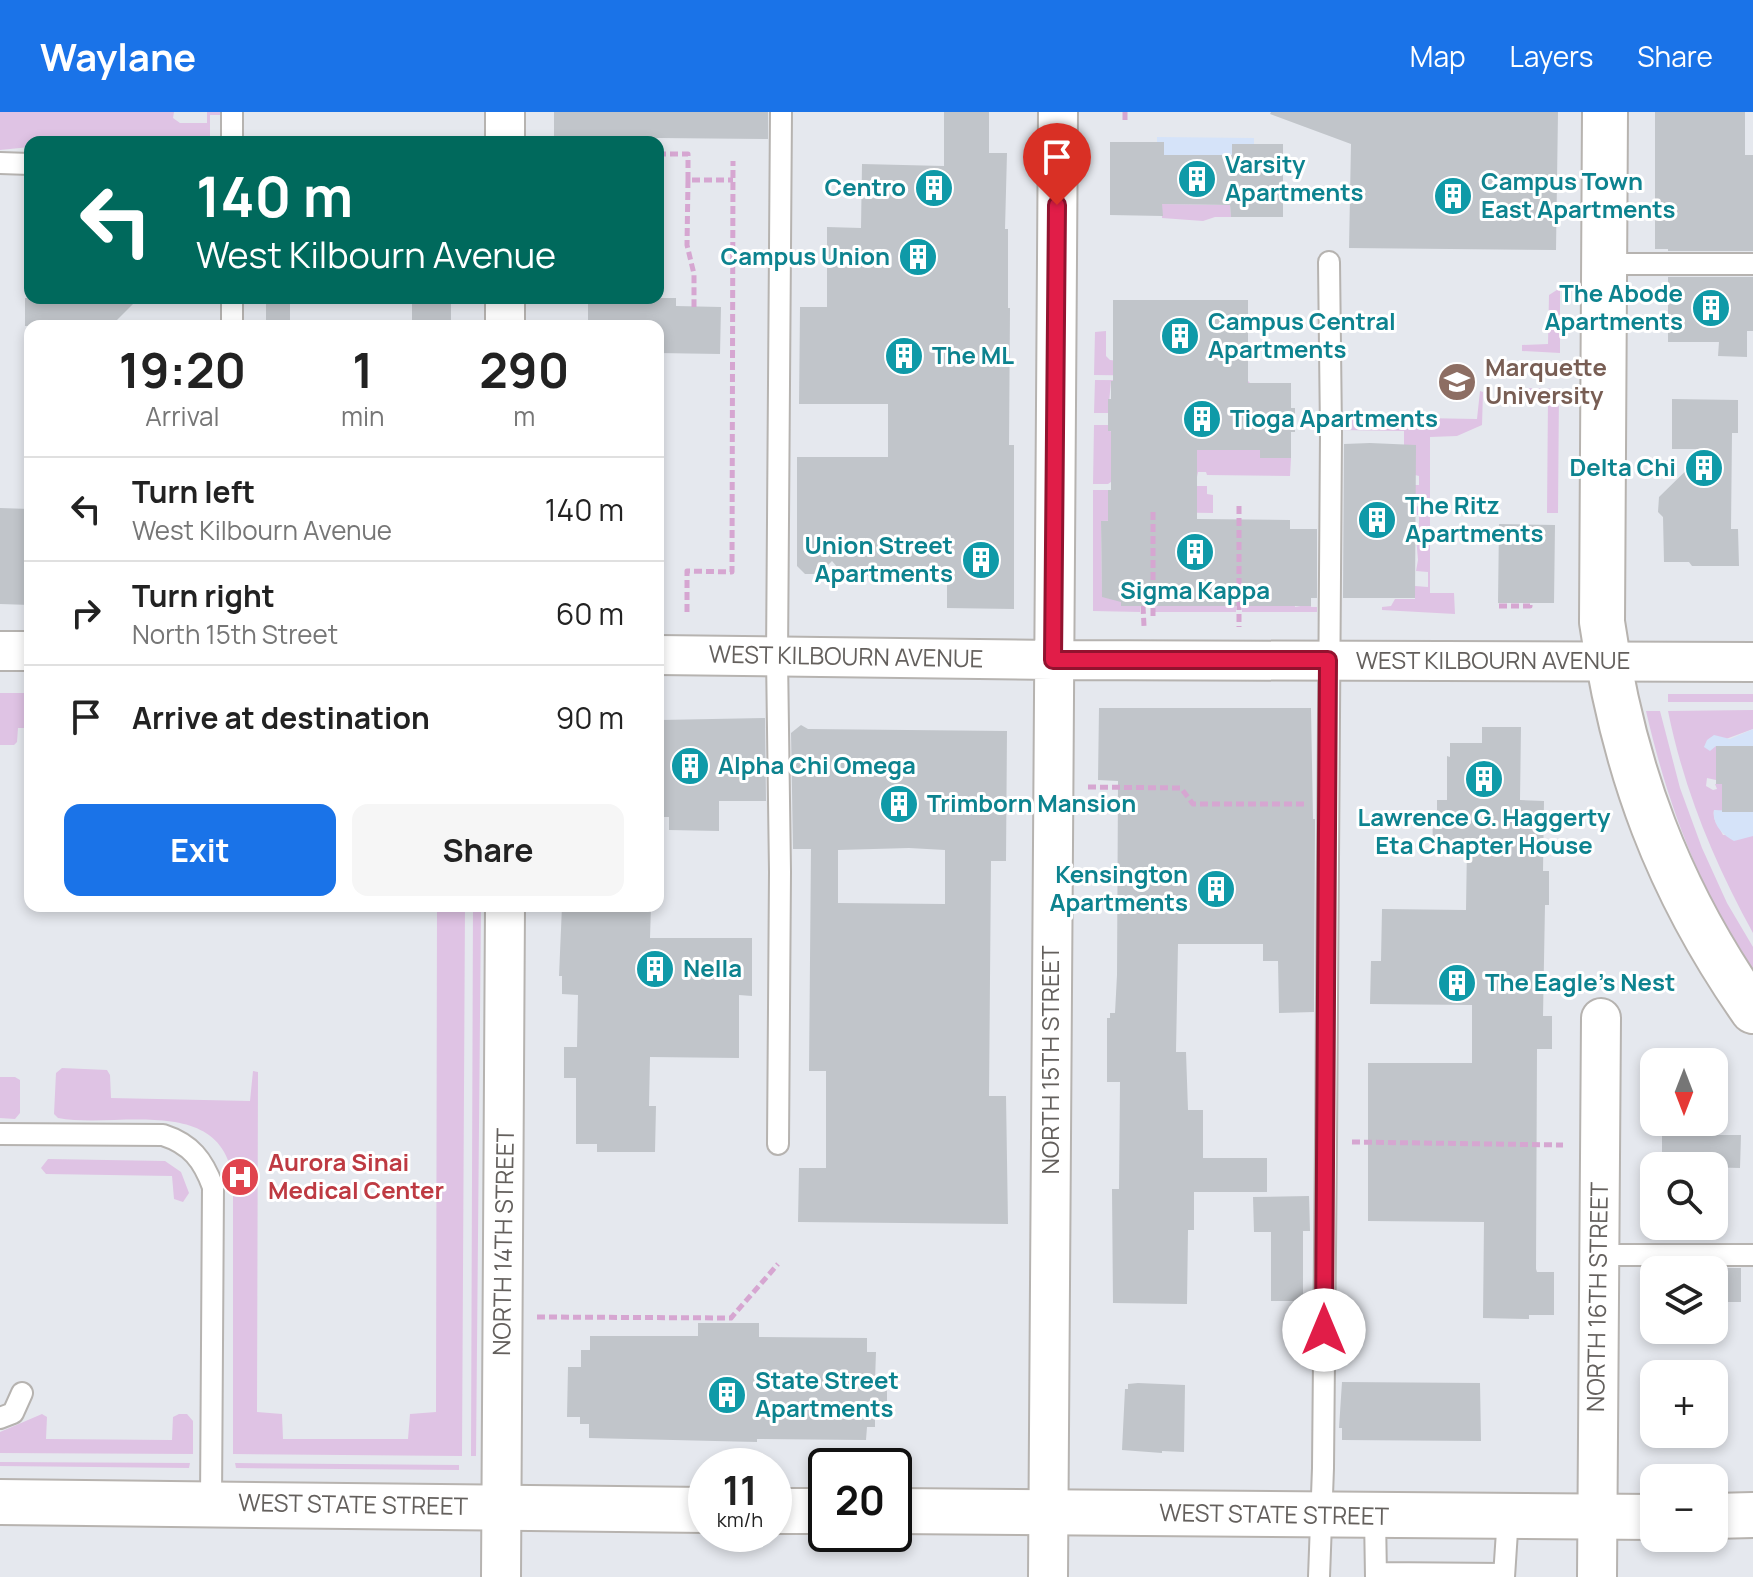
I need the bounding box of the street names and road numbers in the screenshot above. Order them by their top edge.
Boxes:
street label: WEST KILBOURN AVENUE [708,637,984,674]
street label: WEST KILBOURN AVENUE [1356,643,1630,676]
street label: NORTH 15TH STREET [1033,945,1066,1175]
street label: NORTH 14TH STREET [484,1127,521,1356]
street label: NORTH 16TH STREET [1578,1181,1615,1412]
street label: WEST STATE STREET [238,1485,469,1522]
street label: WEST STATE STREET [1159,1495,1390,1532]

